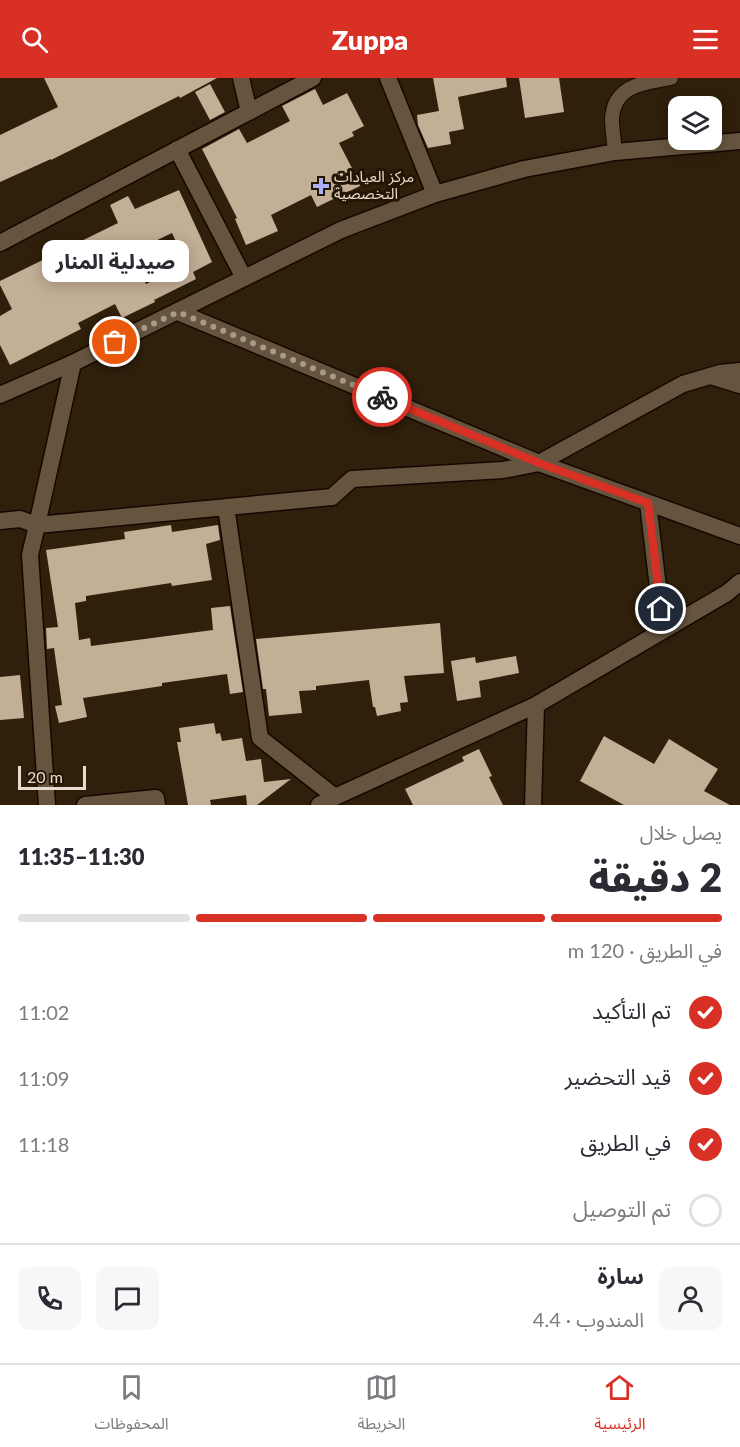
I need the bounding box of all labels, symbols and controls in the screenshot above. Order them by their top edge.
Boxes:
icon: search [18,23,51,56]
text: Zuppa [332,23,408,56]
icon: menu [689,23,722,56]
map controls [668,96,722,150]
button: layers [668,96,722,150]
place label: مركز العيادات التخصصية [334,167,414,202]
marker: مركز العيادات التخصصية [312,177,330,195]
callout: صيدلية المنار [42,240,188,282]
text: صيدلية المنار [56,249,175,273]
pin [89,316,140,367]
icon: bag [98,325,131,358]
courier [352,367,412,427]
icon: bike [366,381,399,414]
pin [635,583,686,634]
icon: home [644,592,677,625]
scale bar [18,763,86,790]
text: 20 m [27,767,63,786]
text: يصل خلال [640,820,722,844]
text: 11:30–11:35 [18,843,145,870]
text: 2 دقيقة [589,854,722,900]
text: في الطريق · 120 m [568,938,722,962]
icon: check [689,996,722,1029]
text: تم التأكيد [592,997,671,1024]
text: 11:02 [18,1000,69,1024]
icon: check [689,1062,722,1095]
text: قيد التحضير [565,1063,671,1090]
text: 11:09 [18,1066,69,1090]
icon: check [689,1128,722,1161]
text: في الطريق [580,1129,671,1156]
text: 11:18 [18,1132,69,1156]
text: تم التوصيل [573,1195,671,1222]
text: سارة [598,1262,644,1289]
button: phone [18,1267,81,1330]
button: chat [96,1267,159,1330]
button: person [659,1267,722,1330]
text: المندوب · 4.4 [533,1307,644,1331]
tab: المحفوظات [94,1371,169,1441]
tab: الخريطة [357,1371,405,1441]
tab: الرئيسية [594,1371,646,1441]

